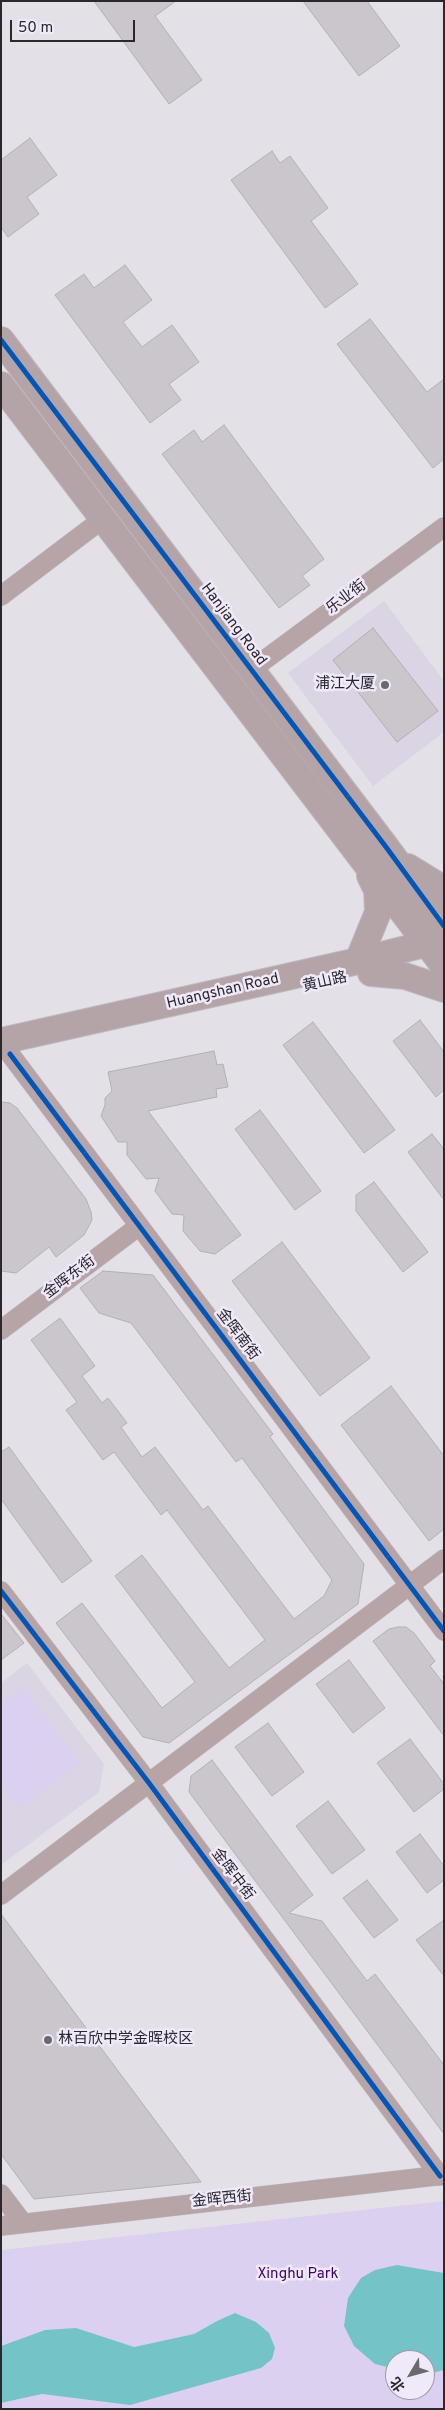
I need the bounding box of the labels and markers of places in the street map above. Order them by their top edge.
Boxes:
place label: 浦江大厦 [315,676,375,694]
marker: 浦江大厦 [379,679,391,691]
place label: 林百欣中学金晖校区 [58,2031,193,2049]
marker: 林百欣中学金晖校区 [42,2034,54,2046]

